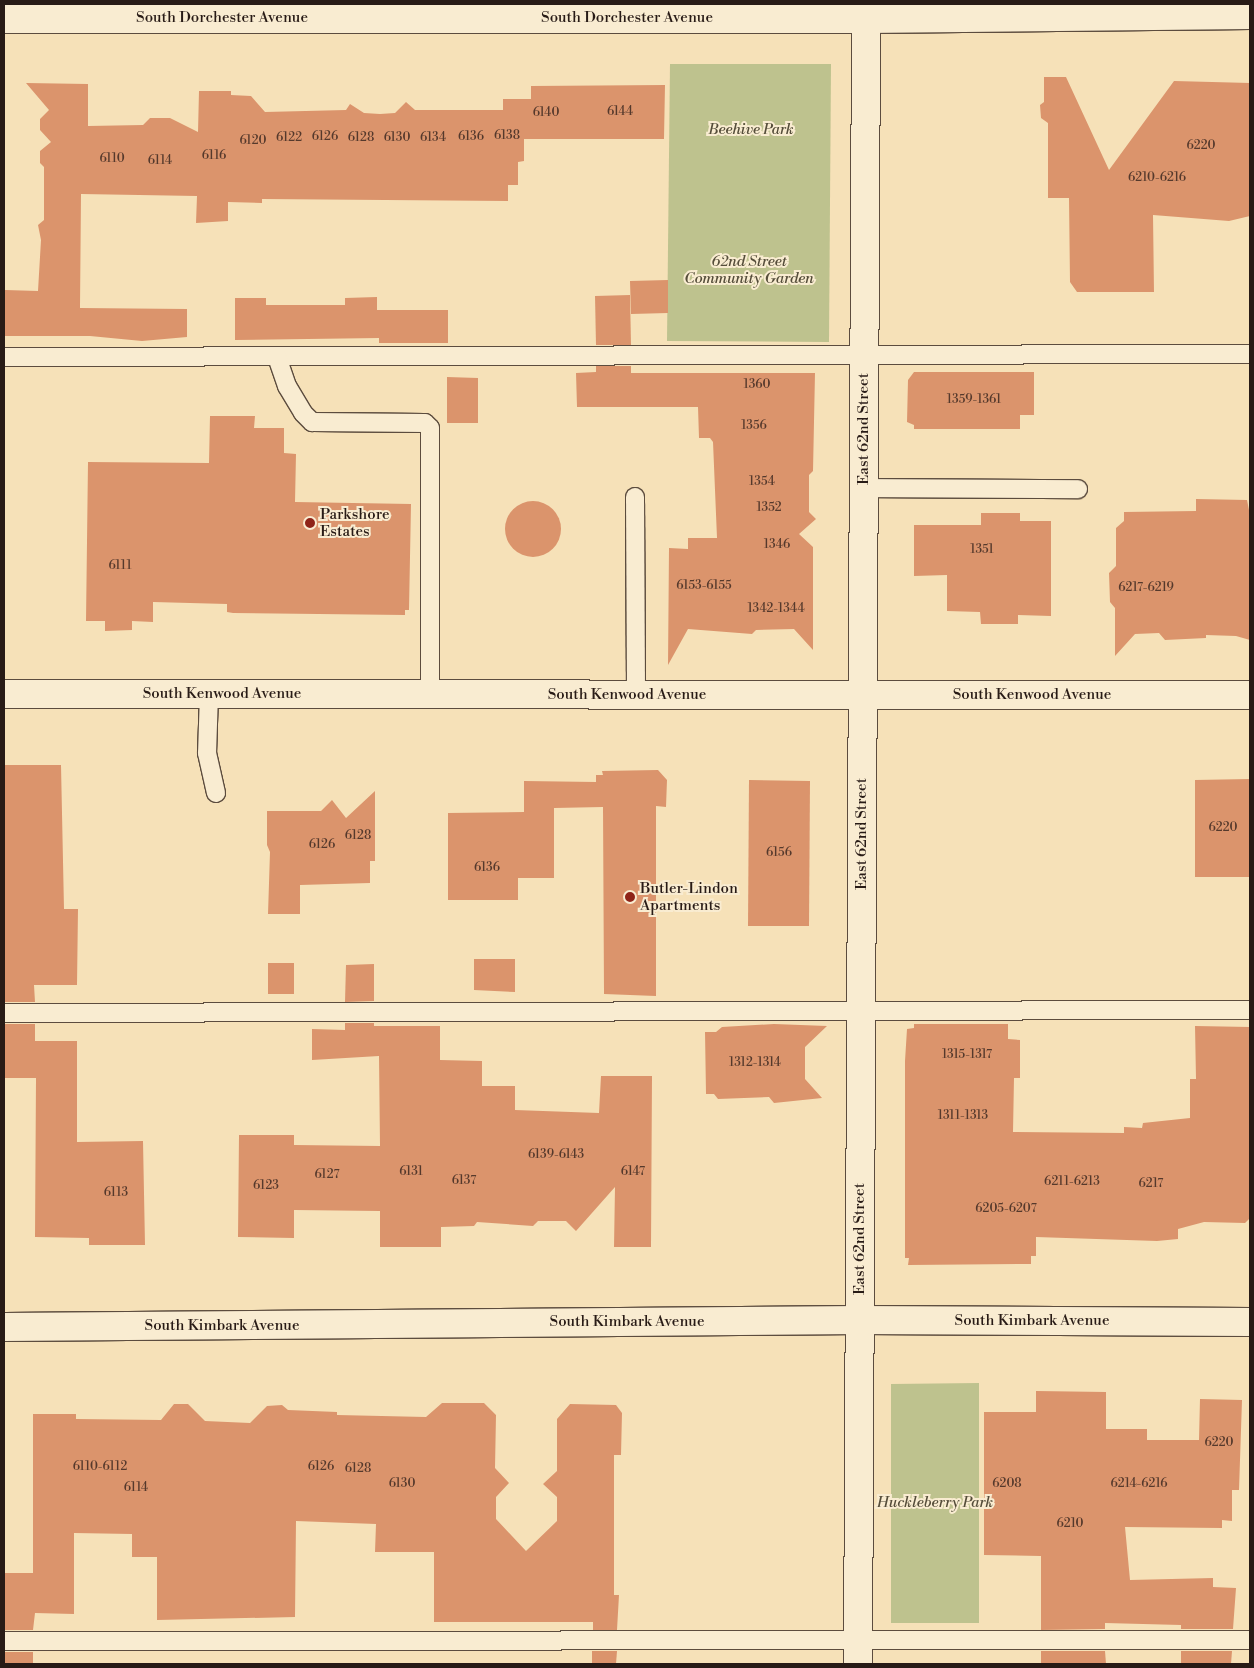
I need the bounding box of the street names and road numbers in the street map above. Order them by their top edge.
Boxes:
street label: South Dorchester Avenue [136,9,308,27]
street label: South Dorchester Avenue [541,9,713,27]
street label: East 62nd Street [855,373,873,485]
street label: South Kenwood Avenue [143,685,301,703]
street label: South Kenwood Avenue [548,686,706,704]
street label: South Kenwood Avenue [953,686,1111,704]
street label: East 62nd Street [853,778,871,890]
street label: East 62nd Street [851,1183,869,1295]
street label: South Kimbark Avenue [955,1312,1109,1330]
street label: South Kimbark Avenue [550,1313,704,1331]
street label: South Kimbark Avenue [145,1317,299,1335]

